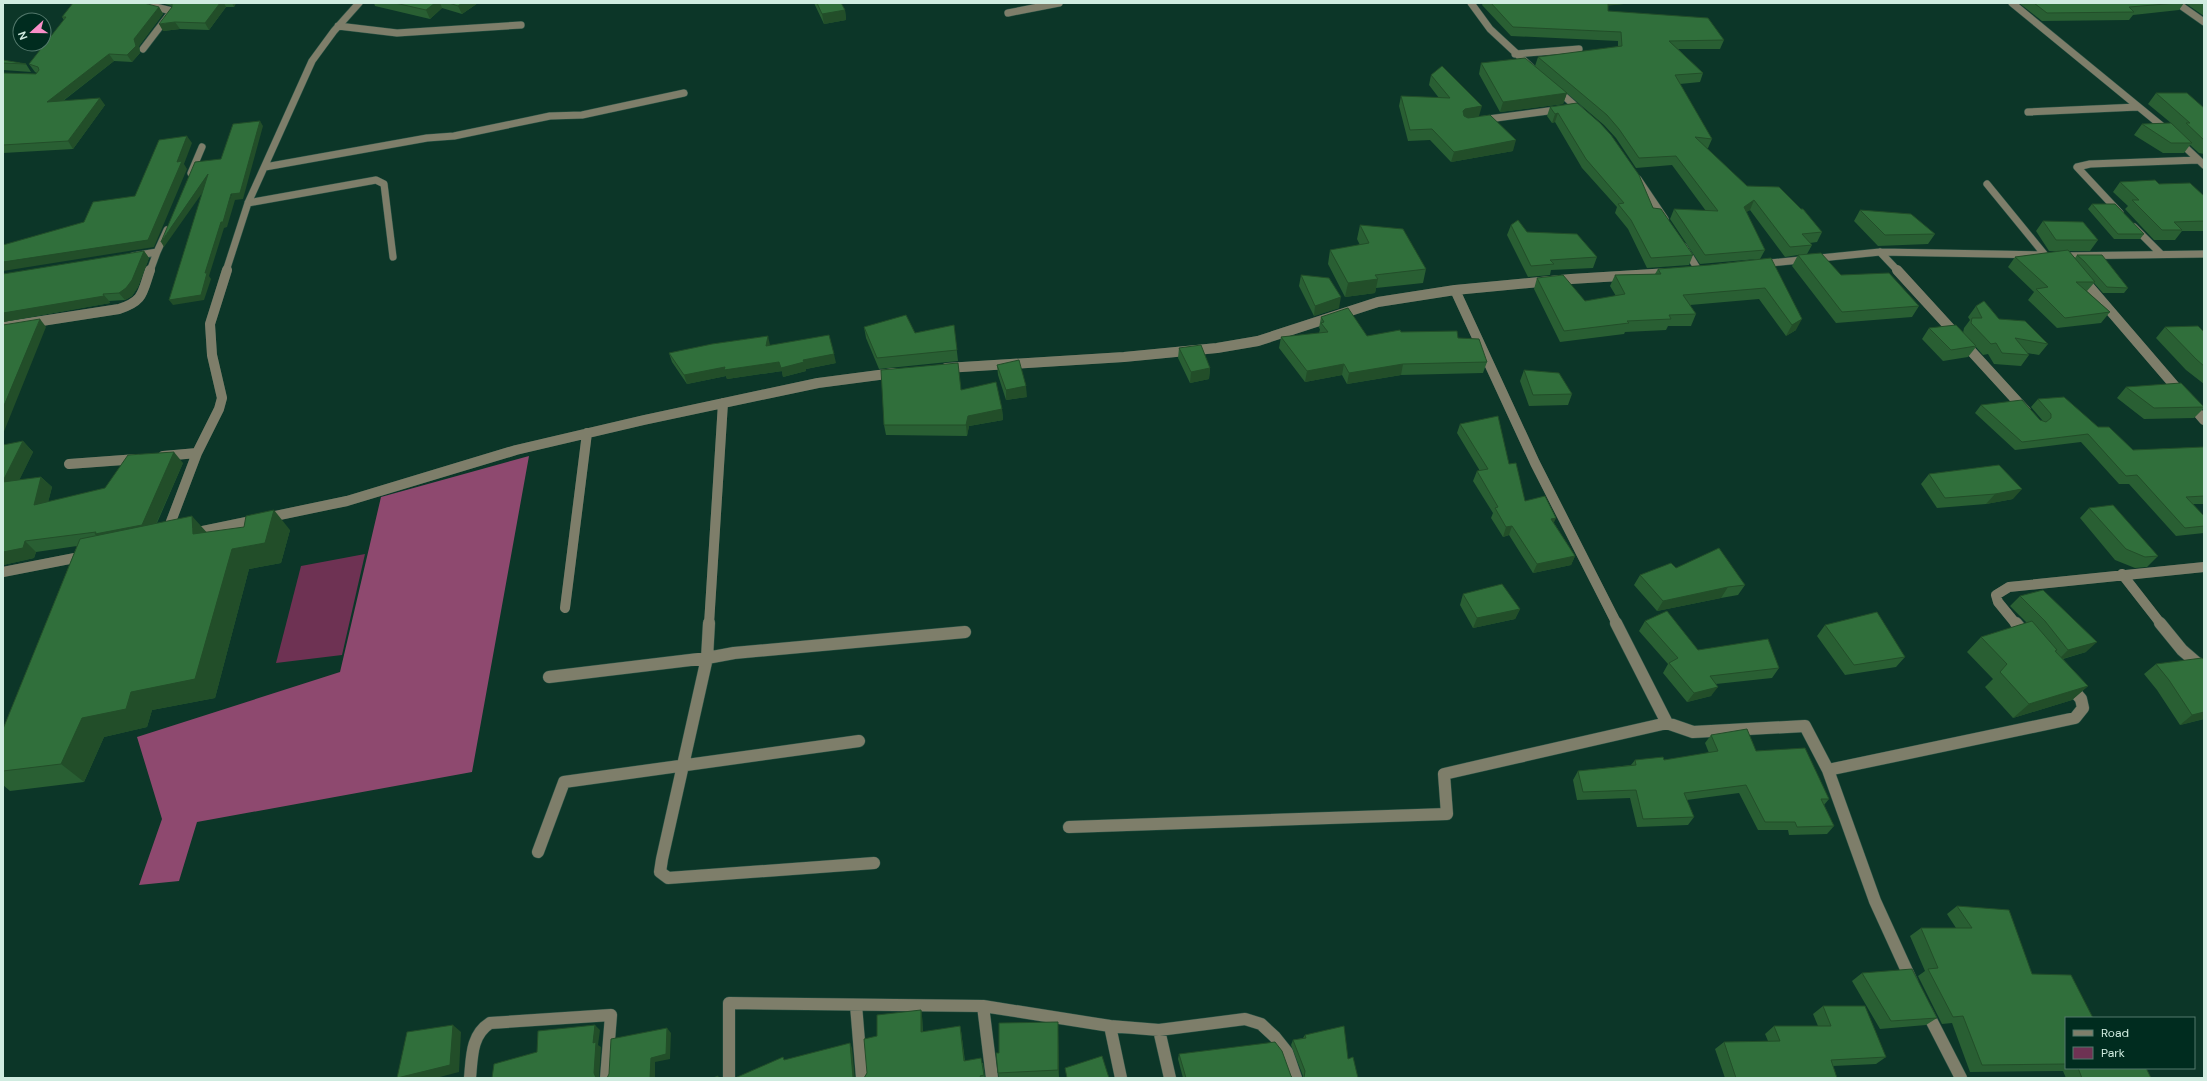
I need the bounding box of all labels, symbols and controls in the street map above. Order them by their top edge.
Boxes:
north arrow [12,12,52,52]
text: N [15,29,31,42]
legend [2065,1017,2195,1069]
text: Road [2101,1025,2129,1041]
text: Park [2101,1045,2125,1061]

